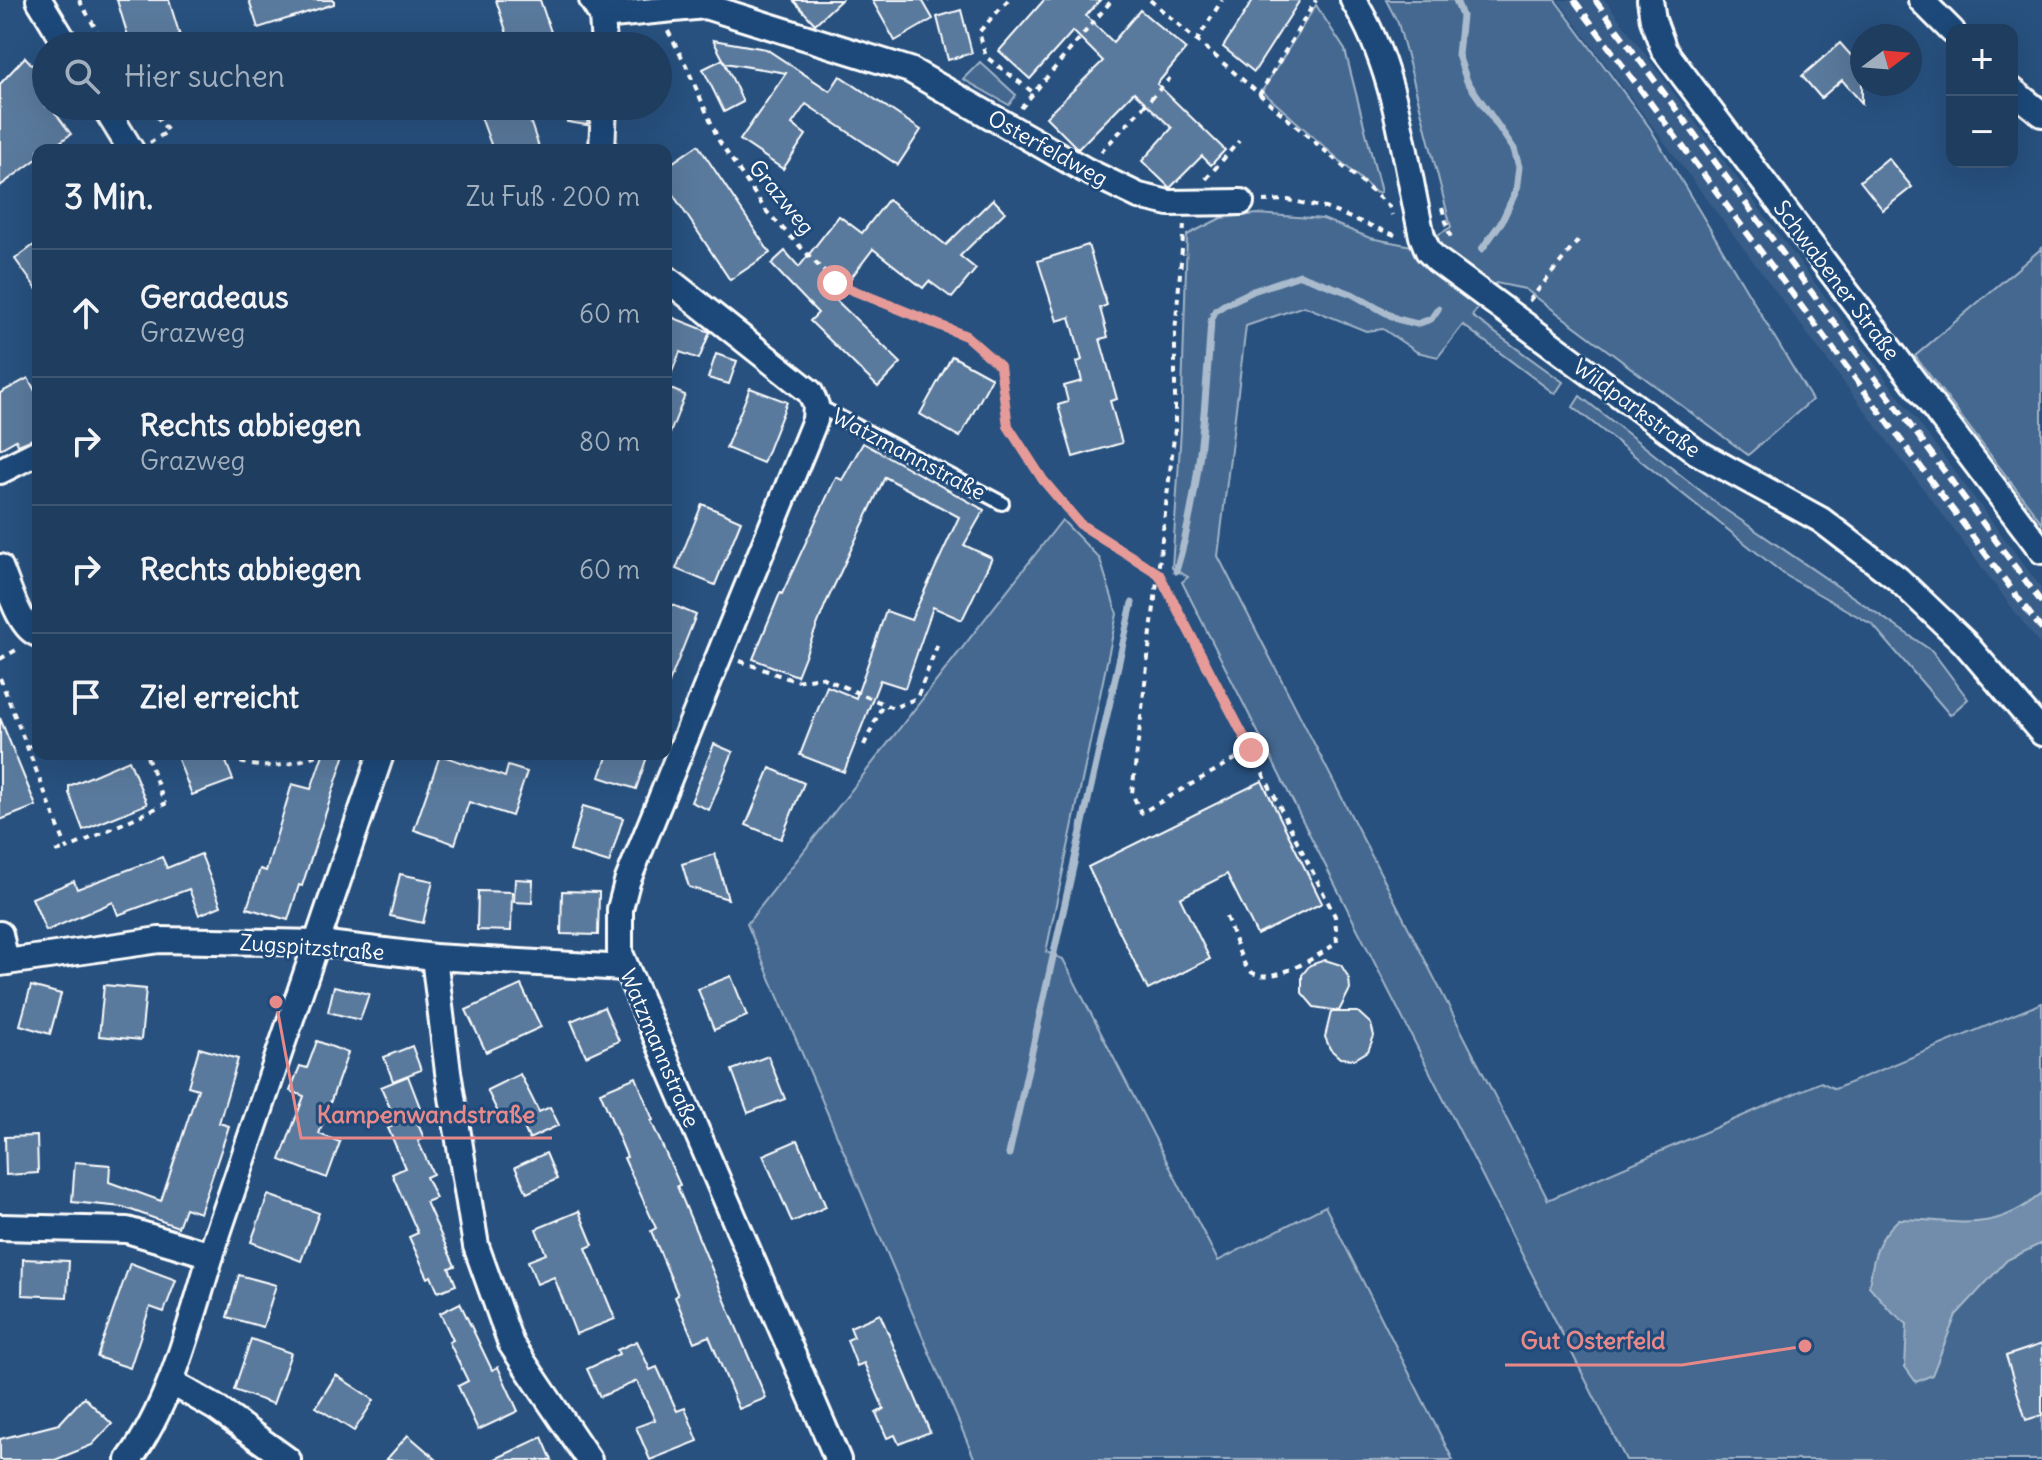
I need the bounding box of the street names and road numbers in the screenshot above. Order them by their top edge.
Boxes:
street label: Osterfeldweg [983,104,1113,192]
street label: Grazweg [743,154,821,240]
street label: Schwabener Straße [1768,194,1906,366]
street label: Wildparkstraße [1568,352,1706,464]
street label: Watzmannstraße [828,402,990,506]
street label: Zugspitzstraße [239,928,385,966]
street label: Watzmannstraße [614,964,706,1132]

